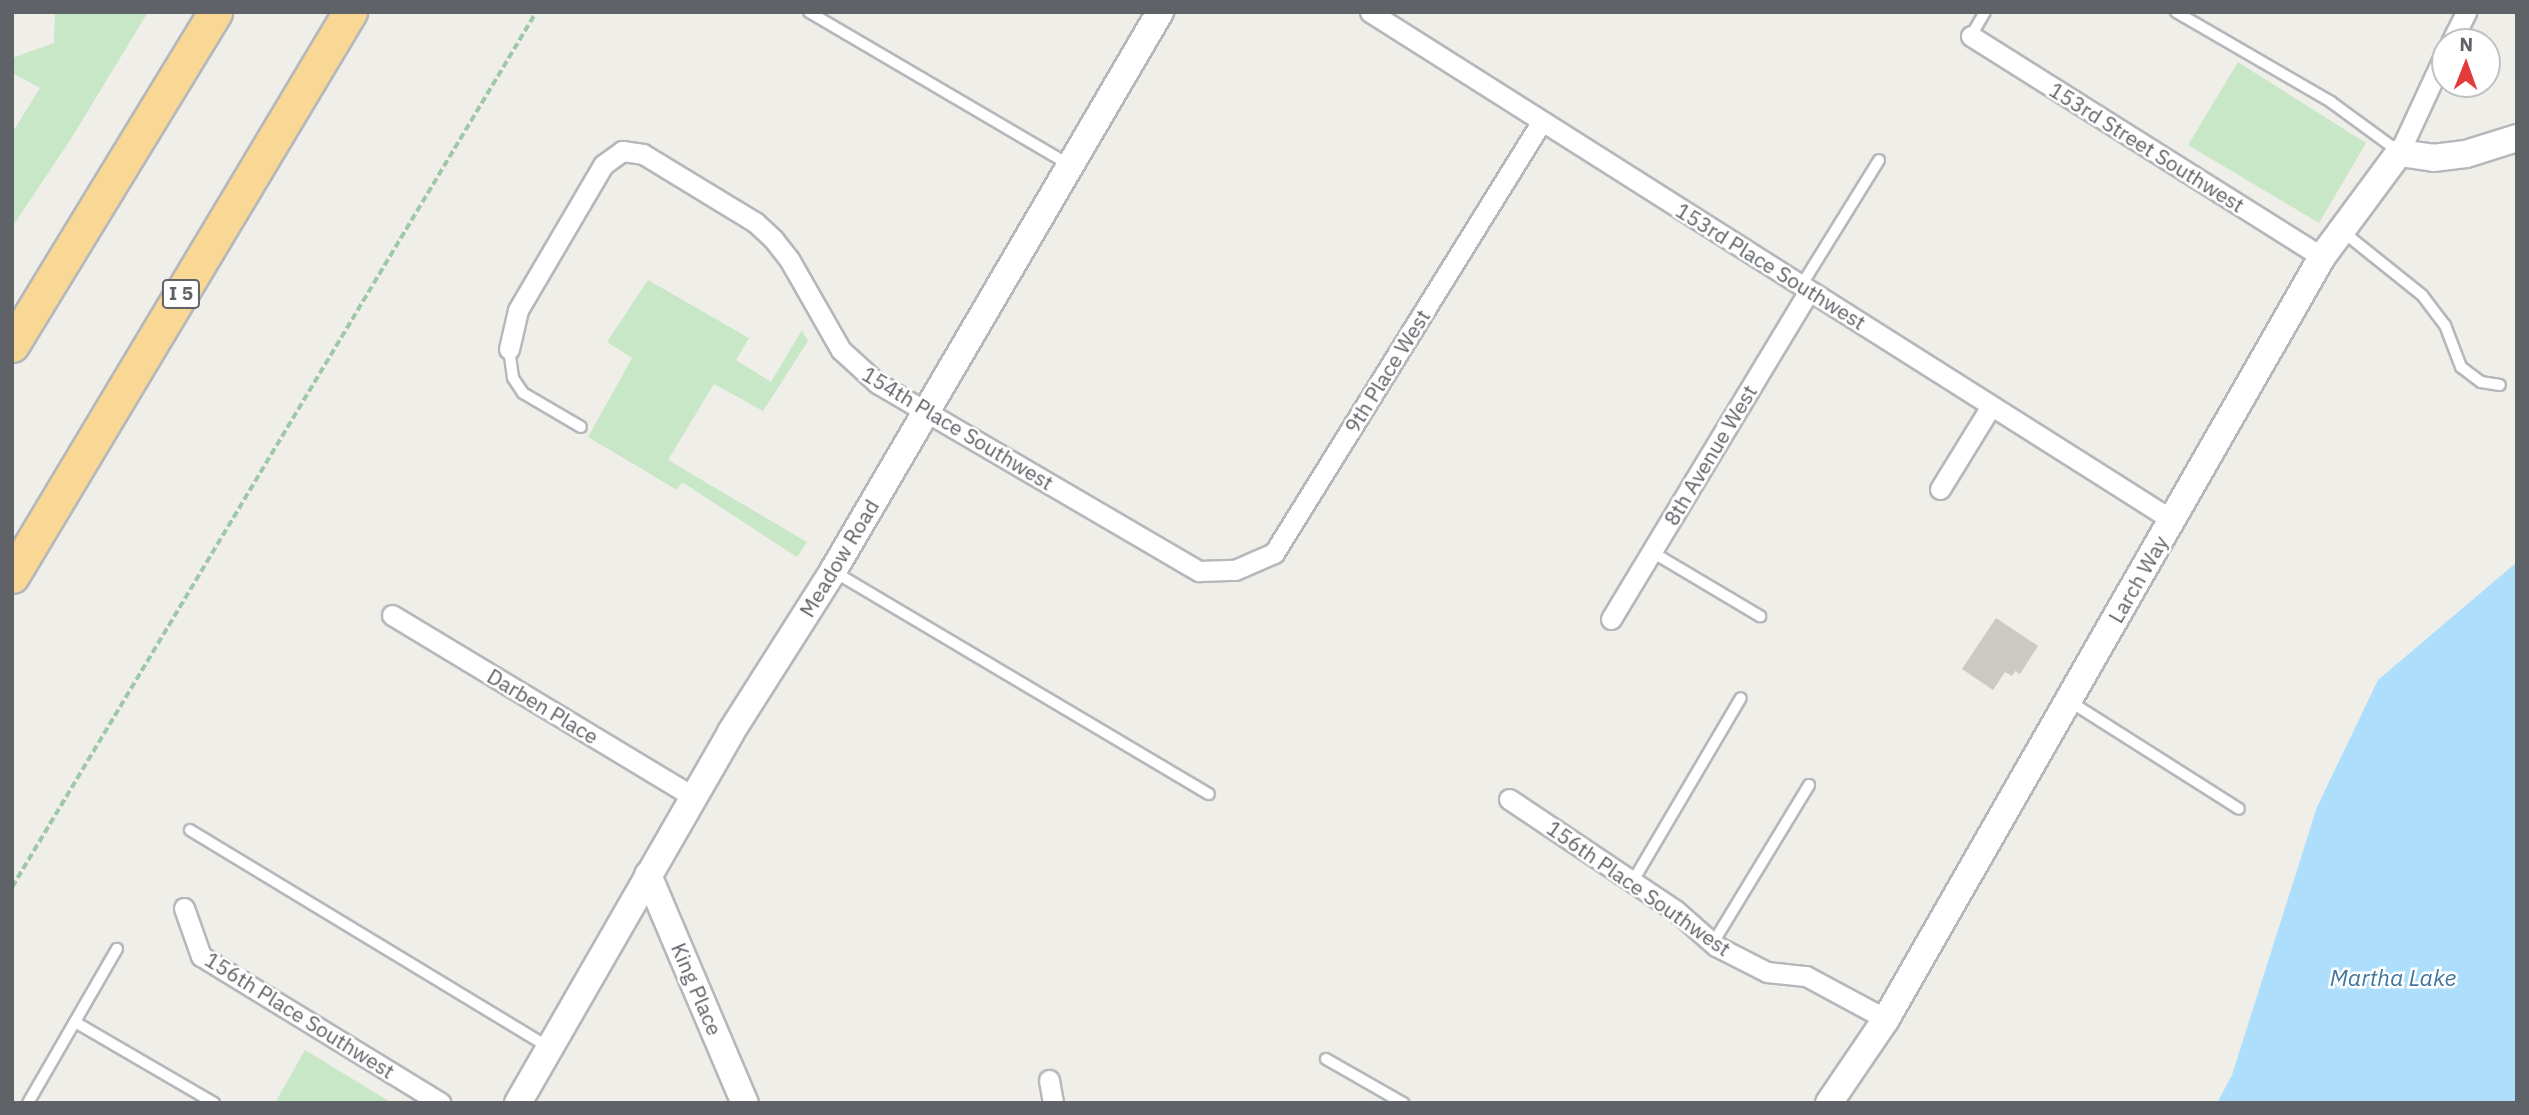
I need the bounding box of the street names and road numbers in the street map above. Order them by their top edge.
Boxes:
street label: 153rd Street Southwest [2045,77,2249,217]
street label: 153rd Place Southwest [1671,197,1871,335]
road number: I 5 [162,278,200,310]
street label: 9th Place West [1339,305,1435,437]
street label: 154th Place Southwest [858,361,1058,495]
street label: 8th Avenue West [1658,380,1762,530]
street label: Meadow Road [794,495,884,621]
street label: Larch Way [2103,531,2173,627]
street label: Darben Place [483,663,603,749]
street label: 156th Place Southwest [1542,815,1736,961]
street label: King Place [666,939,728,1039]
street label: 156th Place Southwest [201,946,399,1084]

